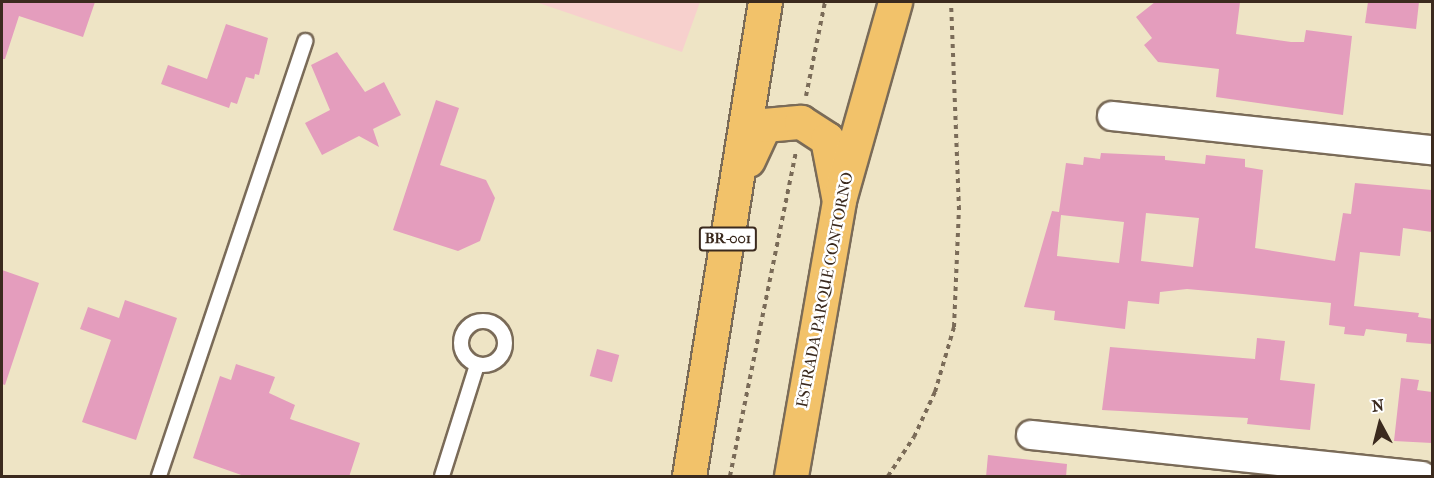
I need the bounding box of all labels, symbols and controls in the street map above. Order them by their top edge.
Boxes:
street label: ESTRADA PARQUE CONTORNO [793,171,857,409]
road number: BR-001 [698,227,758,251]
north arrow [1350,394,1410,454]
text: N [1371,395,1385,416]

